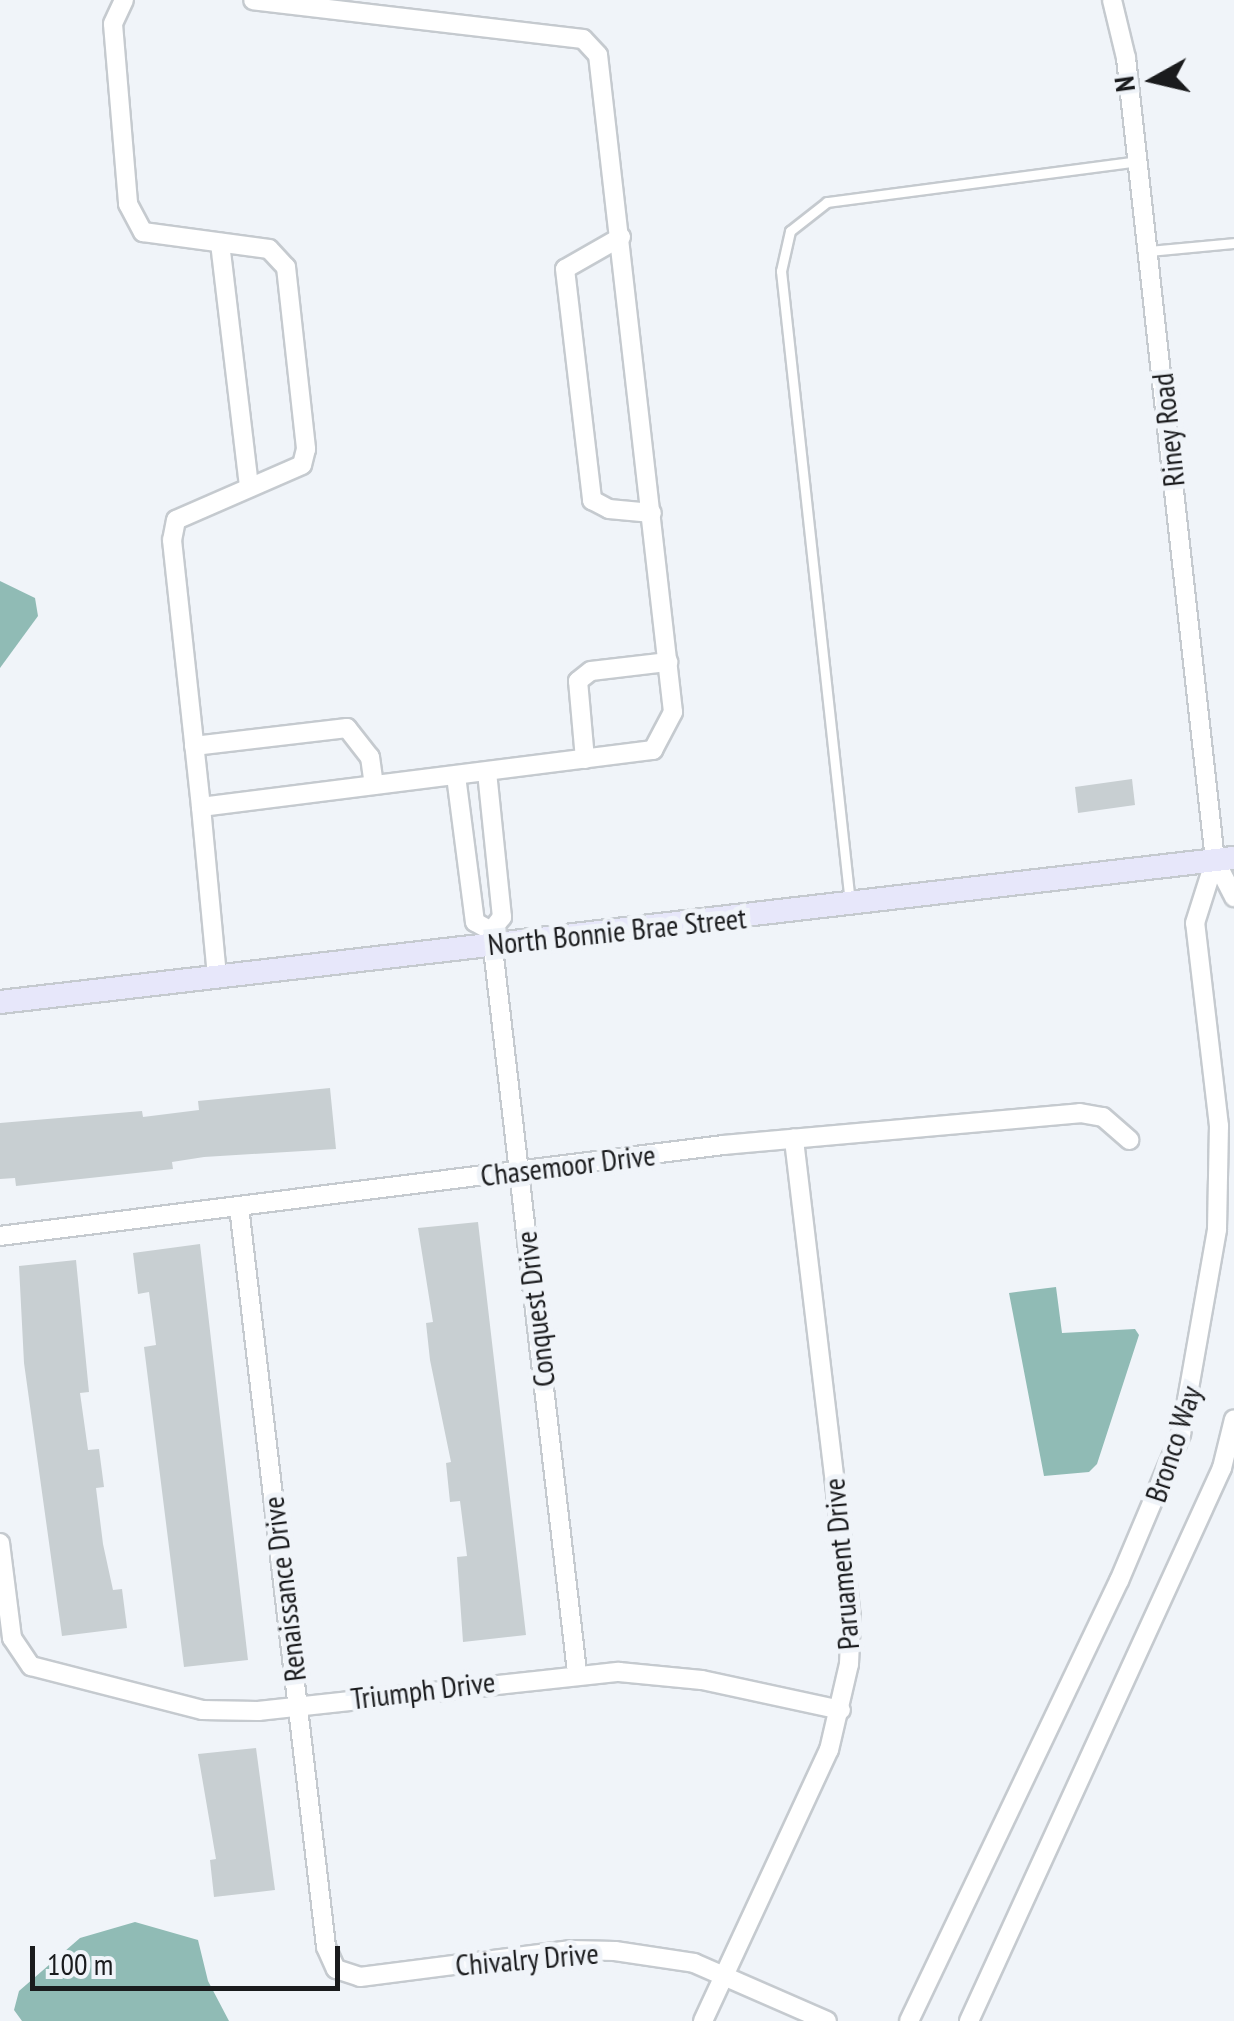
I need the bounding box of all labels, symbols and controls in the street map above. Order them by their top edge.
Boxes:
north arrow [1104,30,1204,130]
text: N [1104,74,1143,94]
street label: Riney Road [1144,371,1192,489]
street label: North Bonnie Brae Street [486,900,748,962]
street label: Chasemoor Drive [478,1136,658,1194]
street label: Conquest Drive [508,1229,562,1389]
street label: Bronco Way [1137,1381,1209,1507]
street label: Paruament Drive [816,1477,866,1651]
street label: Renaissance Drive [255,1494,313,1684]
street label: Triumph Drive [349,1663,497,1717]
scale bar [35,1926,345,1988]
street label: Chivalry Drive [453,1935,601,1983]
text: 100 m [47,1944,113,1983]

